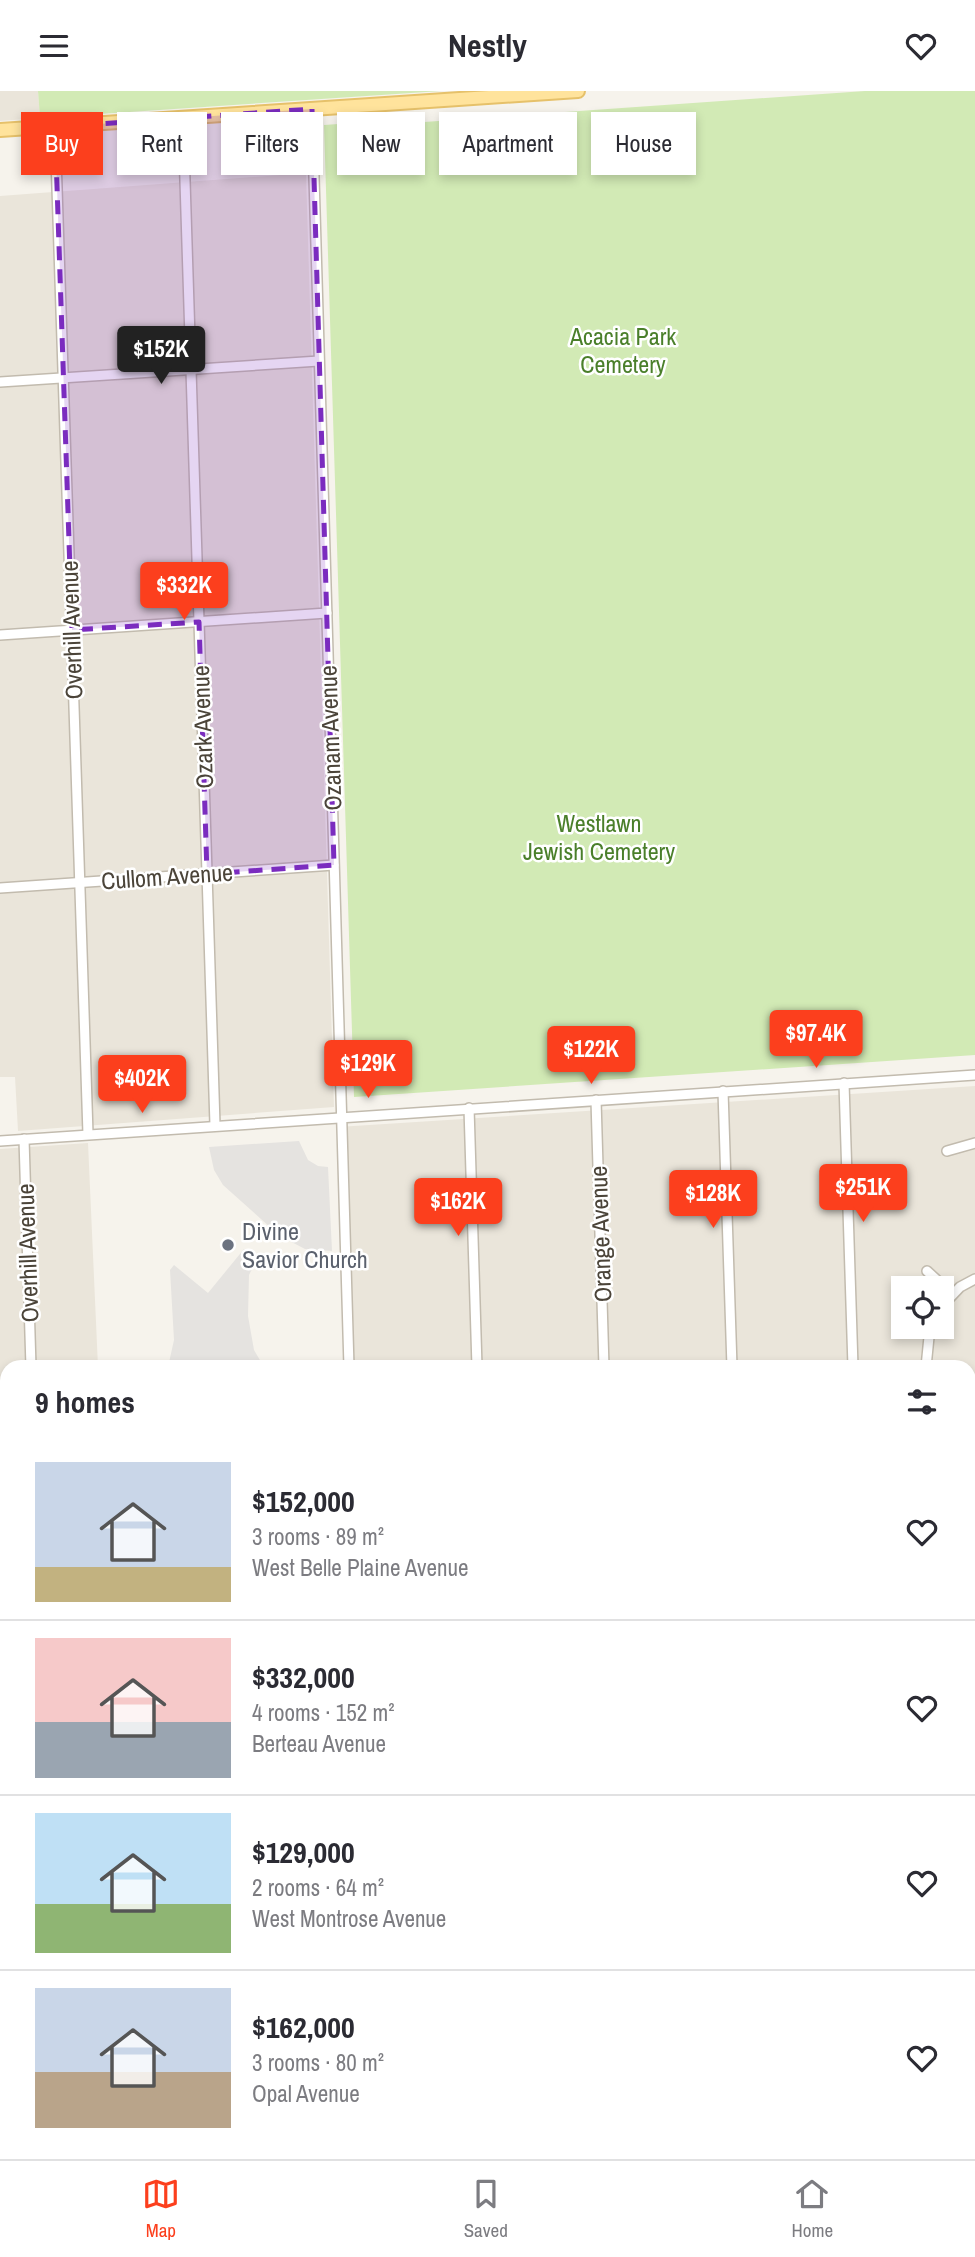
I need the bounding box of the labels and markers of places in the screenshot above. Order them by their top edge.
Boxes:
pin: $152K [112,327,210,386]
pin: $332K [135,563,233,622]
pin: $97.4K [759,1011,873,1070]
pin: $122K [542,1027,640,1086]
pin: $129K [319,1041,417,1100]
pin: $402K [93,1055,191,1115]
pin: $251K [814,1165,912,1224]
pin: $128K [664,1171,762,1230]
pin: $162K [409,1179,507,1238]
place label: Divine Savior Church [242,1215,368,1275]
marker: Divine Savior Church [220,1237,236,1253]

